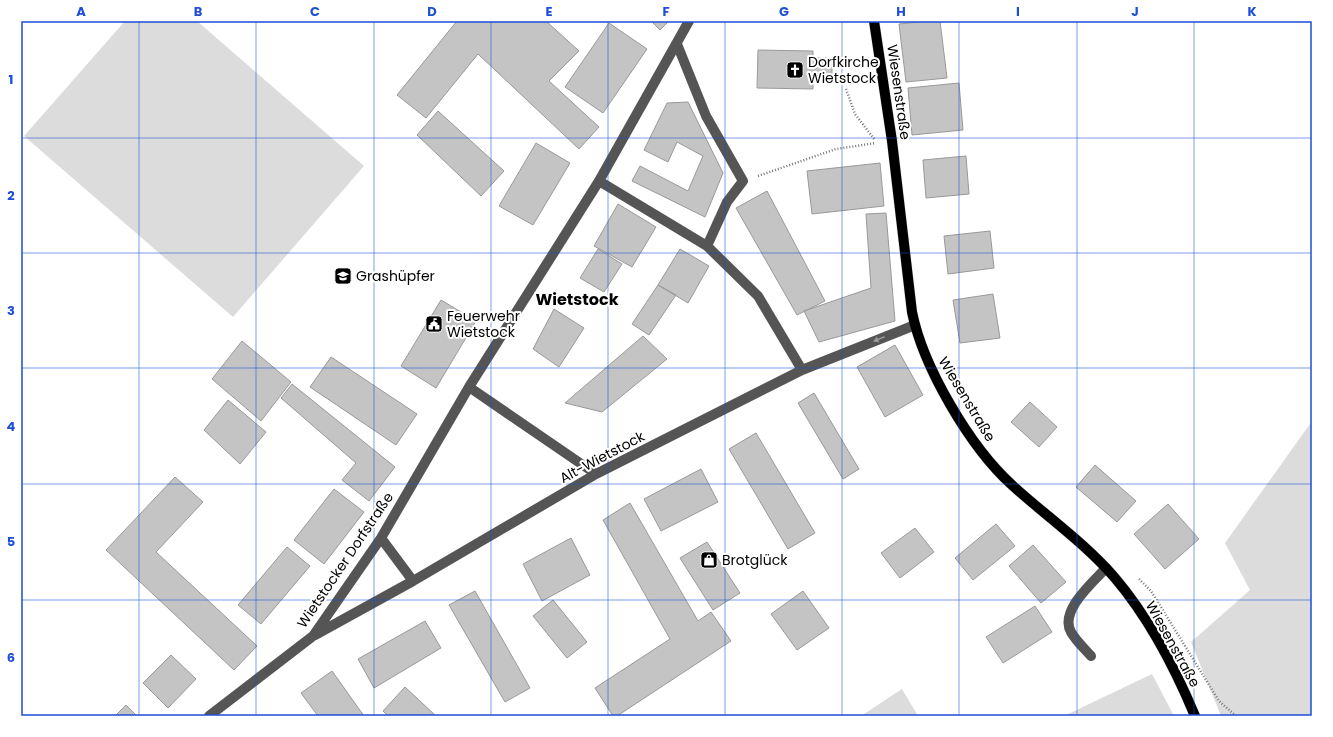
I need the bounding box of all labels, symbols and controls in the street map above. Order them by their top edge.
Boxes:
text: A [76,2,86,21]
text: B [194,2,203,21]
text: C [310,2,320,21]
text: D [427,2,437,21]
text: E [545,2,553,21]
text: F [662,2,670,21]
text: G [779,2,789,21]
text: H [896,2,906,21]
text: I [1016,2,1020,21]
text: J [1131,2,1139,21]
text: K [1247,2,1257,21]
street label: Wiesenstraße [882,43,916,141]
place label: Dorfkirche Wietstock [808,52,879,88]
church icon: Dorfkirche Wietstock [785,60,805,80]
text: 1 [9,70,13,89]
text: 2 [7,186,15,205]
school or university icon: Grashüpfer [333,266,353,286]
place label: Grashüpfer [356,266,435,286]
district label: Wietstock [535,288,619,311]
text: 3 [7,301,15,320]
place label: Feuerwehr Wietstock [447,306,520,342]
public building icon: Feuerwehr Wietstock [424,314,444,334]
one-way arrow [872,337,884,343]
street label: Wiesenstraße [934,353,1000,446]
text: 4 [7,417,16,436]
street label: Alt-Wietstock [556,426,649,488]
street label: Wietstocker Dorfstraße [292,488,398,632]
text: 5 [7,532,15,551]
shop icon: Brotglück [699,550,719,570]
place label: Brotglück [722,550,788,570]
street label: Wiesenstraße [1141,597,1205,691]
text: 6 [7,648,15,667]

